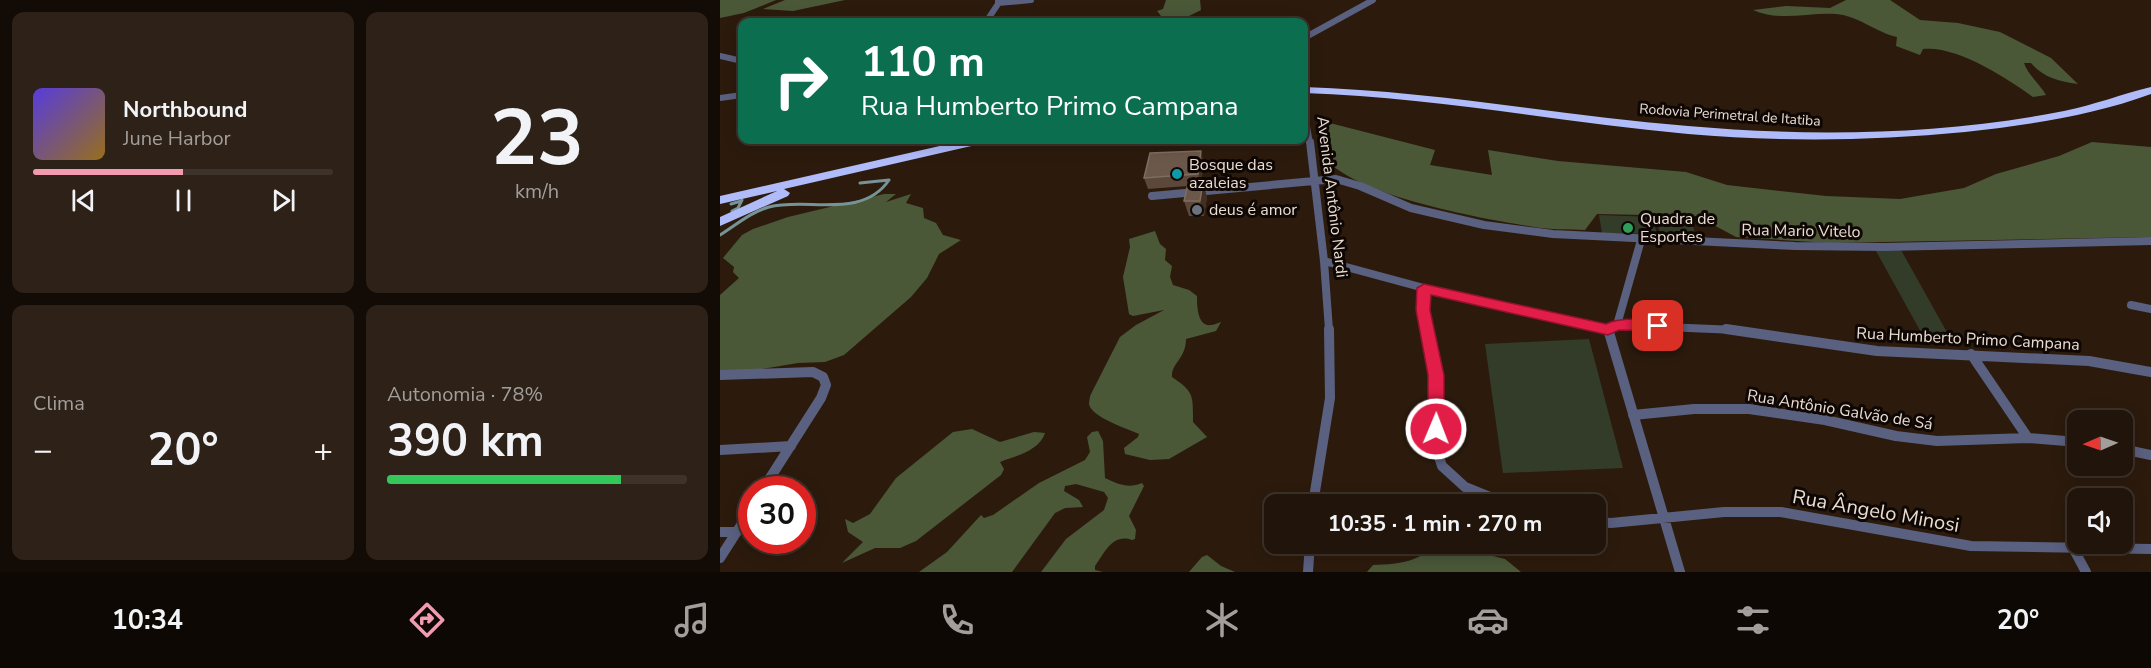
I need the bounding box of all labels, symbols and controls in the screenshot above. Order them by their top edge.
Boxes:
text: 110 m [861,34,985,91]
icon: right [762,42,840,120]
text: 23 [490,85,584,192]
text: Rua Humberto Primo Campana [861,88,1239,125]
text: Northbound [123,95,247,125]
street label: Rodovia Perimetral de Itatiba [1639,99,1821,131]
street label: Avenida Antônio Nardi [1311,115,1353,279]
text: June Harbor [123,125,231,152]
place label: Bosque das azaleias [1189,154,1273,194]
marker: Bosque das azaleias [1170,167,1184,181]
text: km/h [515,178,559,205]
icon: previous [67,184,100,217]
icon: pause [167,184,200,217]
icon: next [267,184,300,217]
place label: deus é amor [1209,199,1297,221]
marker: deus é amor [1190,203,1204,217]
place label: Quadra de Esportes [1640,208,1715,248]
street label: Rua Mario Vitelo [1741,219,1861,243]
marker: Quadra de Esportes [1621,221,1635,235]
pin [1632,300,1683,351]
icon: arrive [1641,309,1674,342]
street label: Rua Humberto Primo Campana [1856,322,2080,356]
text: Autonomia · 78% [387,381,543,408]
street label: Rua Antônio Galvão de Sá [1746,384,1934,436]
text: Clima [33,390,85,417]
position arrow [1404,397,1468,461]
north arrow [2067,410,2133,476]
map controls [2067,410,2133,554]
text: 390 km [387,411,544,472]
text: 20° [147,420,219,481]
text: − [33,428,53,473]
text: + [313,428,333,473]
speed limit sign: 30 [738,476,816,554]
street label: Rua Ângelo Minosi [1790,483,1962,539]
button: sound [2067,488,2133,554]
text: 10:35 · 1 min · 270 m [1328,509,1542,539]
icon: directions [406,599,448,641]
icon: music [671,599,713,641]
icon: phone [936,599,978,641]
icon: climate [1201,599,1243,641]
icon: car [1467,599,1509,641]
icon: filters [1732,599,1774,641]
text: 10:34 [112,602,183,639]
text: 20° [1997,602,2039,639]

